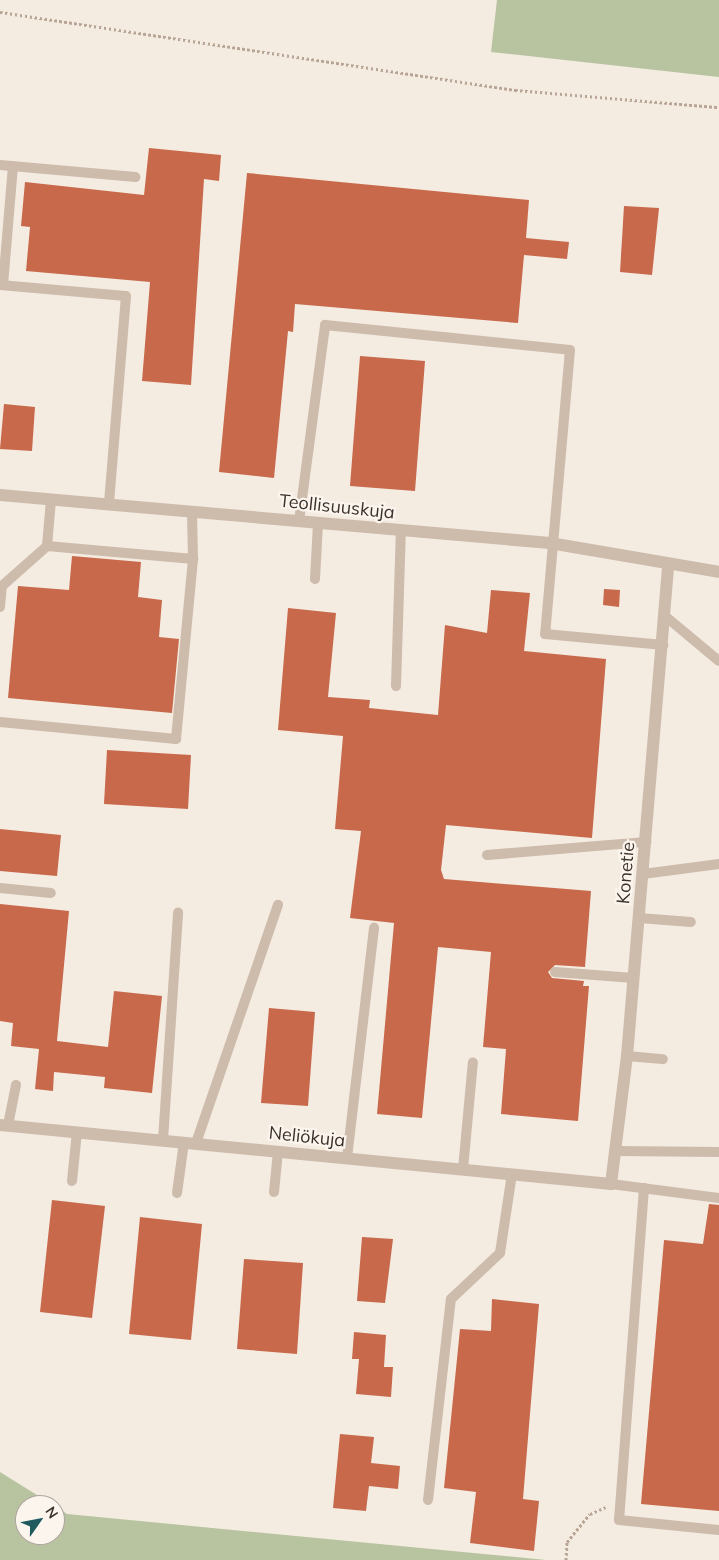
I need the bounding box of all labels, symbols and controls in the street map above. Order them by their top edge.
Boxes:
street label: Teollisuuskuja [278,490,396,524]
street label: Konetie [613,841,639,905]
street label: Neliökuja [268,1122,346,1152]
north arrow [15,1495,65,1545]
text: N [41,1503,62,1522]

